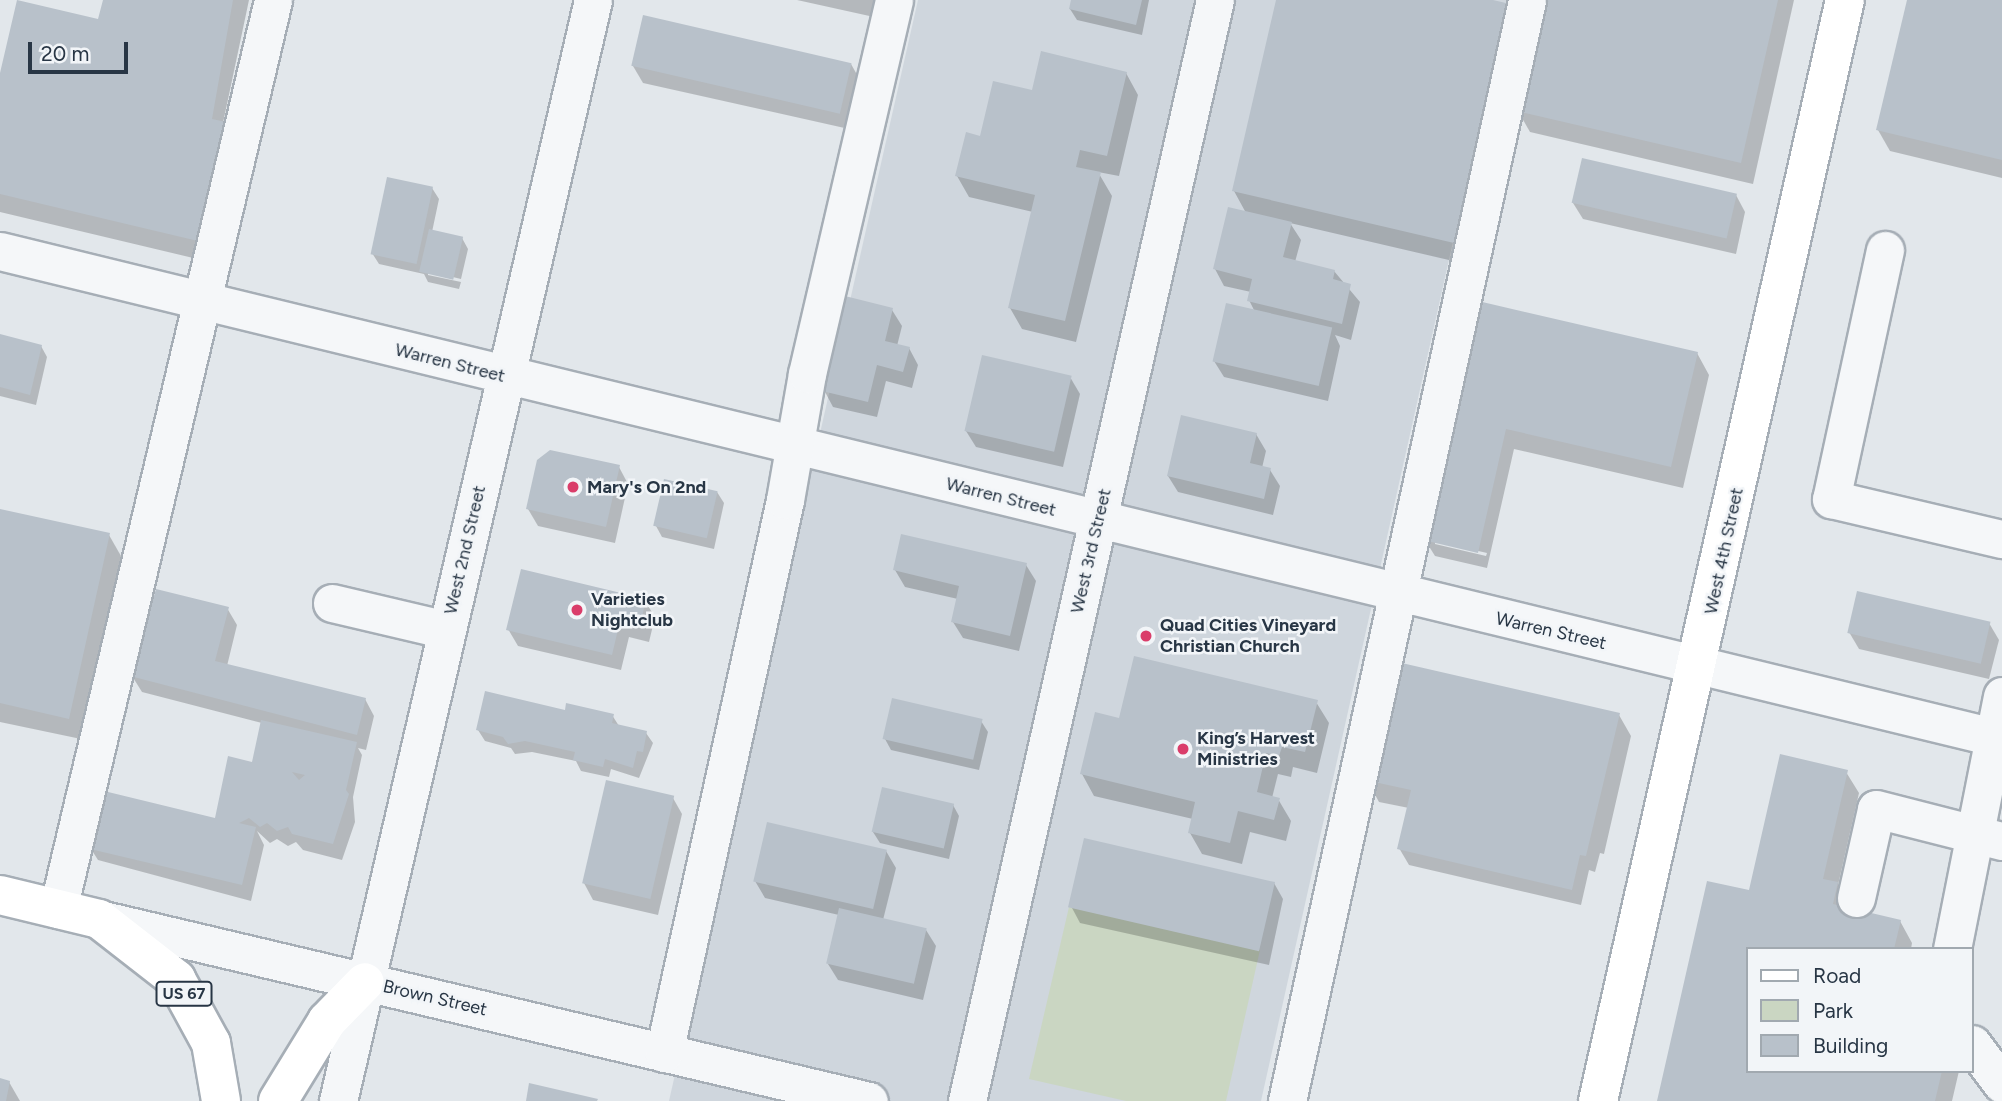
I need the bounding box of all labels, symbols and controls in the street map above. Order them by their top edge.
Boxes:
scale bar [32,28,131,72]
text: 20 m [41,41,89,66]
street label: Warren Street [393,339,507,387]
street label: Warren Street [944,473,1058,521]
place label: Mary's On 2nd [587,476,706,498]
marker: Mary's On 2nd [565,479,581,495]
street label: West 2nd Street [440,483,490,617]
street label: West 4th Street [1700,486,1748,616]
street label: West 3rd Street [1066,487,1116,615]
place label: Varieties Nightclub [591,589,673,632]
marker: Varieties Nightclub [569,602,585,618]
street label: Warren Street [1494,608,1608,654]
place label: Quad Cities Vineyard Christian Church [1160,615,1336,658]
marker: Quad Cities Vineyard Christian Church [1138,628,1154,644]
place label: King’s Harvest Ministries [1197,728,1315,770]
marker: King’s Harvest Ministries [1175,741,1191,757]
legend [1746,947,1974,1073]
text: Road [1813,963,1861,988]
street label: Brown Street [381,976,489,1020]
road number: US 67 [154,982,214,1006]
text: Park [1813,998,1853,1023]
text: Building [1813,1033,1888,1058]

